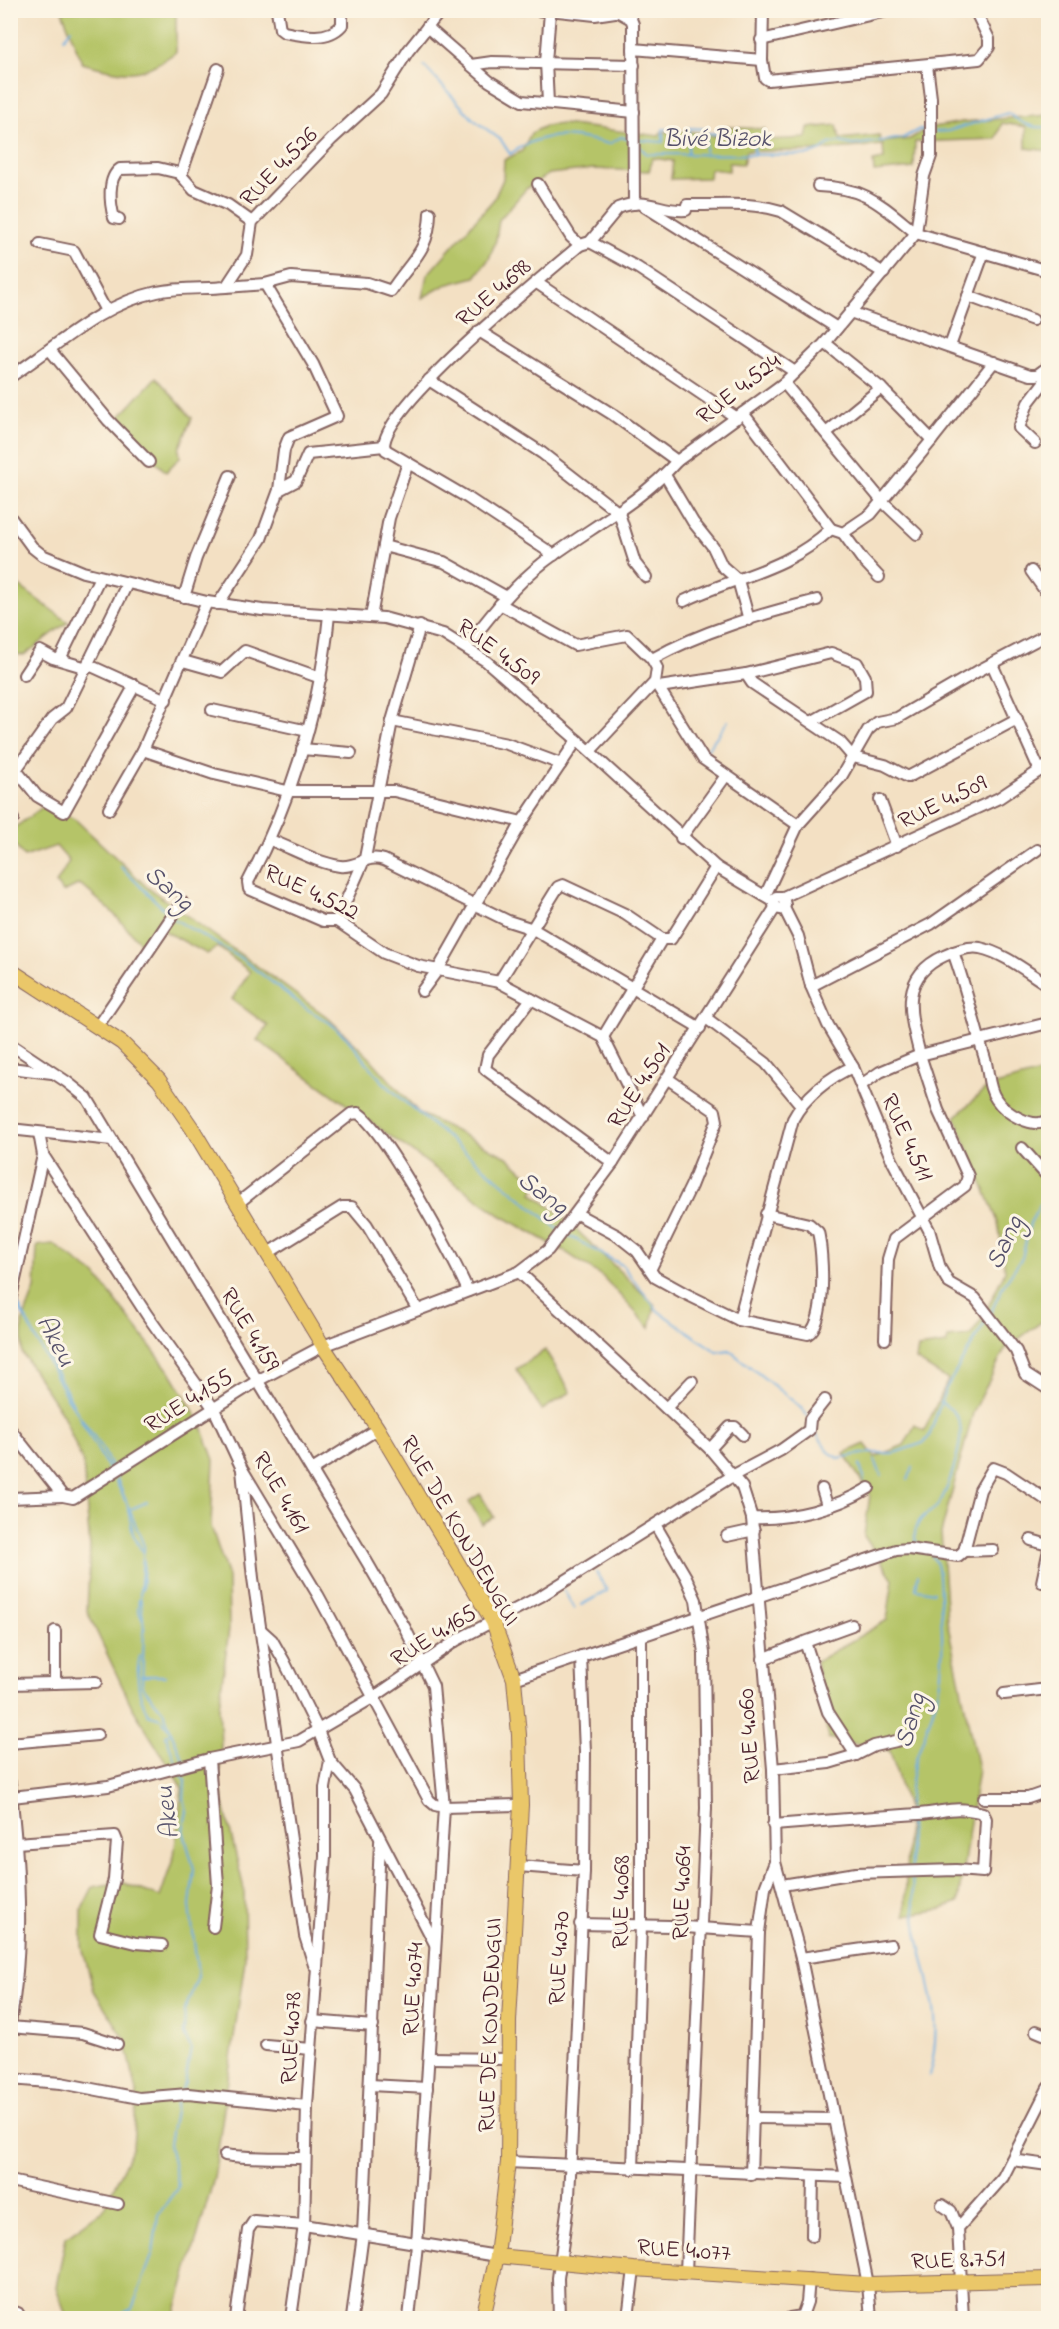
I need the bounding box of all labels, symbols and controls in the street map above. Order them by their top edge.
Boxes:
street label: RUE 4.526 [232,119,327,216]
water label: Bivé Bizok [663,121,772,159]
street label: RUE 4.698 [449,251,540,337]
street label: RUE 4.524 [690,346,790,434]
street label: RUE 4.509 [449,611,547,696]
street label: RUE 4.509 [893,766,994,840]
street label: RUE 4.522 [258,856,364,931]
water label: Sang [135,857,202,923]
street label: RUE 4.501 [599,1036,681,1136]
street label: RUE 4.511 [870,1089,941,1188]
water label: Sang [509,1163,577,1227]
water label: Sang [977,1209,1035,1276]
street label: RUE 4.159 [210,1282,288,1380]
water label: Akeu [25,1309,84,1374]
street label: RUE 4.155 [138,1361,241,1443]
street label: RUE DE KONDENGUI [390,1429,528,1633]
street label: RUE 4.161 [242,1446,318,1541]
street label: RUE 4.165 [384,1597,484,1677]
street label: RUE 4.060 [730,1687,771,1784]
water label: Sang [886,1688,938,1753]
water label: Akeu [147,1783,191,1842]
street label: RUE 4.064 [664,1845,703,1941]
street label: RUE 4.068 [604,1855,641,1949]
street label: RUE 4.070 [541,1910,580,2006]
street label: RUE DE KONDENGUI [470,1917,513,2133]
street label: RUE 4.074 [395,1941,434,2037]
street label: RUE 4.078 [273,1991,312,2085]
street label: RUE 4.077 [636,2231,732,2272]
street label: RUE 8.751 [910,2242,1006,2281]

